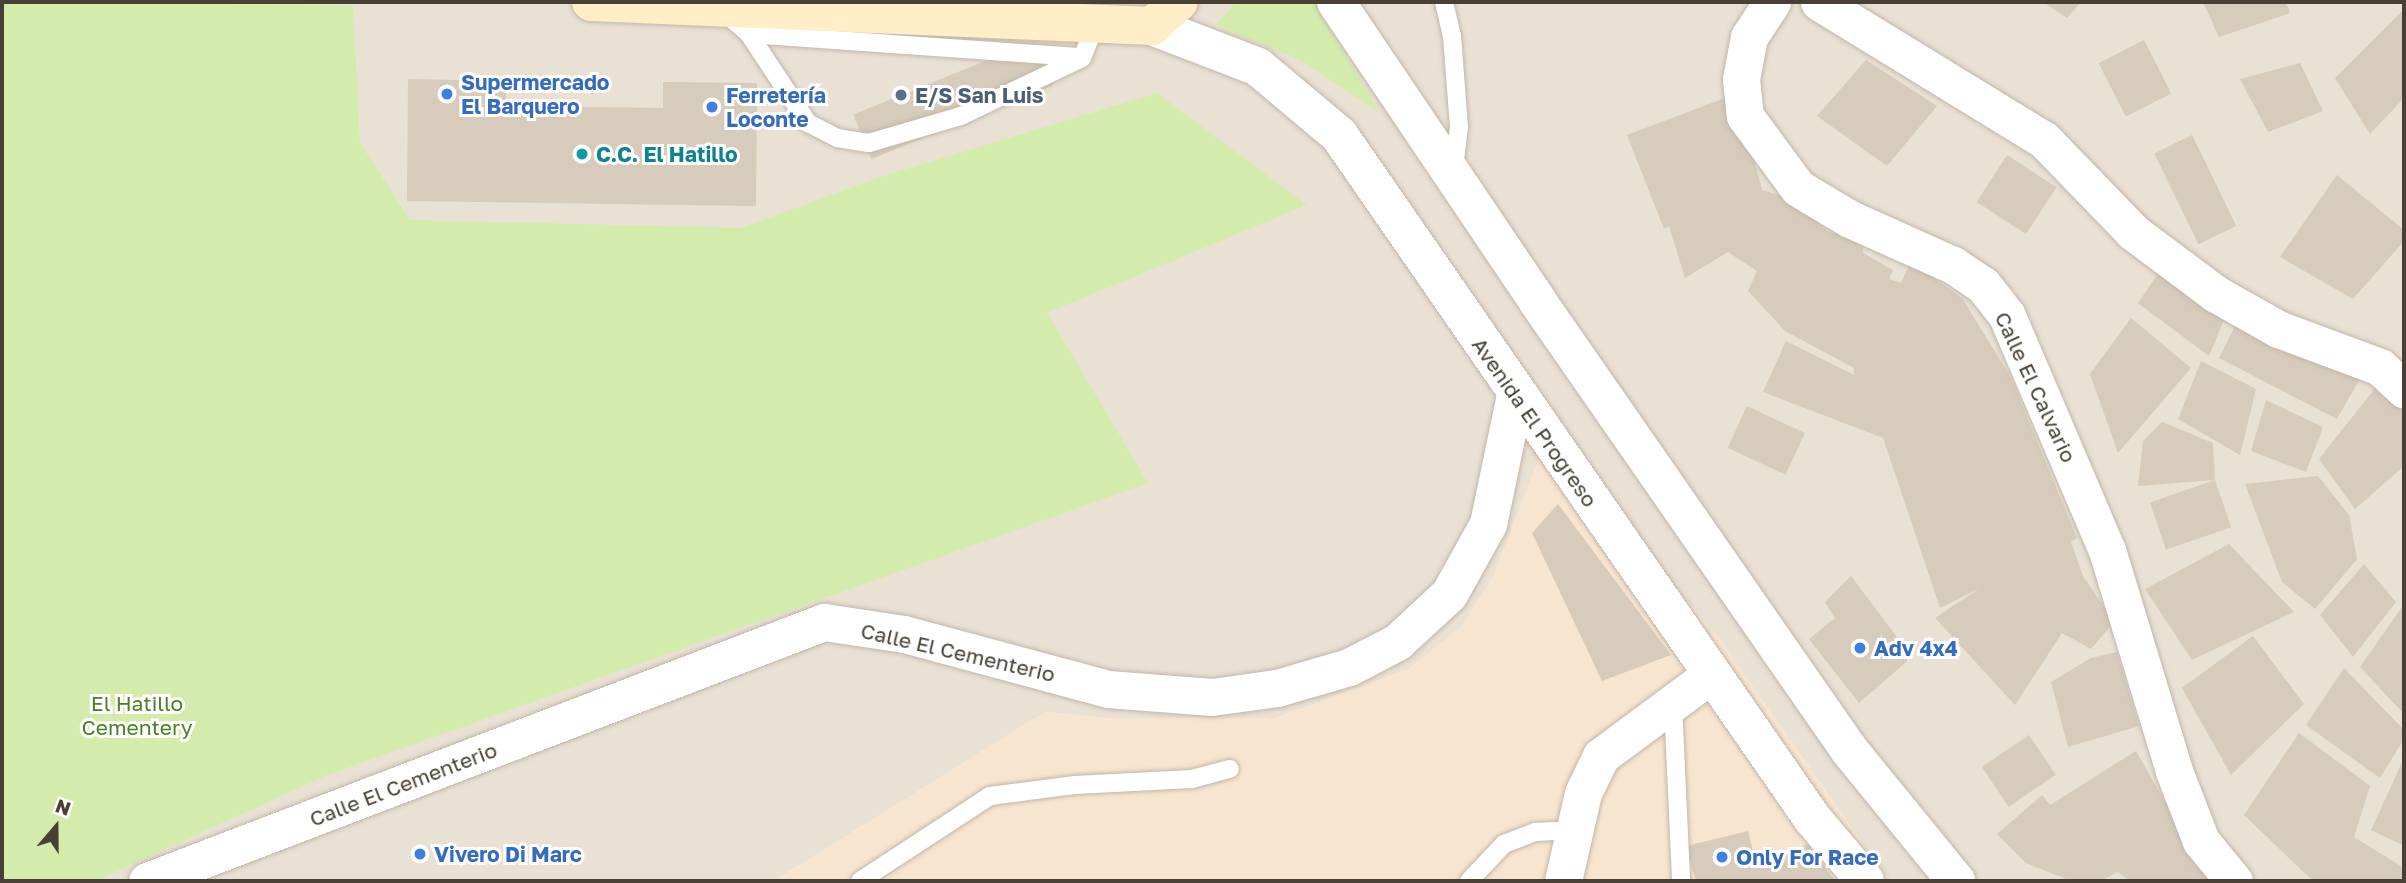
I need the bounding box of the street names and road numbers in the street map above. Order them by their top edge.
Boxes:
street label: Calle El Calvario [1990,308,2082,466]
street label: Avenida El Progreso [1467,333,1603,511]
street label: Calle El Cementerio [858,617,1058,687]
street label: Calle El Cementerio [306,737,500,831]

